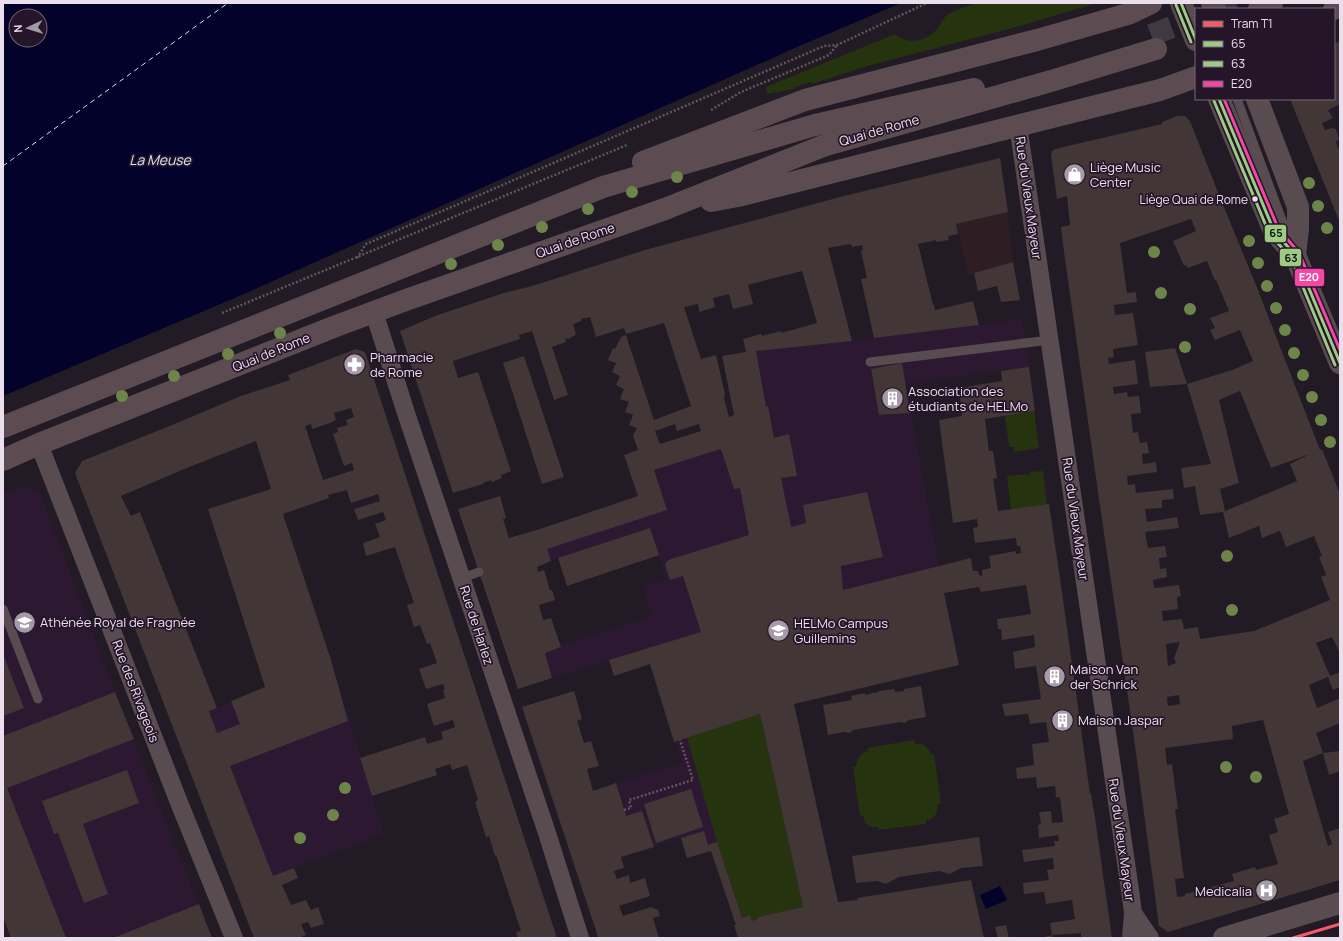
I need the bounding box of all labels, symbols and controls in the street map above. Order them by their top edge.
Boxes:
north arrow [8,8,48,48]
legend [1195,8,1335,100]
text: Tram T1 [1231,15,1273,32]
text: N [10,24,25,33]
text: 65 [1231,35,1245,52]
text: 63 [1231,55,1245,72]
text: E20 [1231,75,1252,92]
street label: Quai de Rome [837,110,921,150]
street label: Rue du Vieux Mayeur [1011,135,1047,261]
water label: La Meuse [129,150,192,169]
place label: Liège Music Center [1090,158,1161,191]
shop icon: Liège Music Center [1061,161,1087,187]
place label: Liège Quai de Rome [1140,191,1248,208]
marker: Liège Quai de Rome [1250,194,1260,204]
street label: Quai de Rome [533,218,617,262]
line badge: 65 [1264,224,1287,243]
text: 65 [1269,225,1283,240]
line badge: 63 [1279,248,1302,267]
text: 63 [1284,250,1298,265]
line badge: E20 [1294,268,1325,287]
text: E20 [1299,269,1319,284]
street label: Quai de Rome [229,328,313,376]
place label: Pharmacie de Rome [370,348,434,381]
pharmacy icon: Pharmacie de Rome [341,351,367,377]
place label: Association des étudiants de HELMo [908,382,1029,415]
building icon: Association des étudiants de HELMo [879,385,905,411]
street label: Rue du Vieux Mayeur [1058,456,1094,582]
street label: Rue de Harlez [456,583,498,667]
school or university icon: Athénée Royal de Fragnée [11,609,37,635]
place label: Athénée Royal de Fragnée [40,613,196,631]
place label: HELMo Campus Guillemins [794,614,888,647]
school or university icon: HELMo Campus Guillemins [766,617,792,643]
street label: Rue des Rivageois [108,637,164,745]
place label: Maison Van der Schrick [1070,660,1138,693]
building icon: Maison Van der Schrick [1042,663,1068,689]
building icon: Maison Jaspar [1050,707,1076,733]
place label: Maison Jaspar [1078,711,1164,729]
street label: Rue du Vieux Mayeur [1104,777,1140,903]
hospital icon: Medicalia [1254,878,1280,904]
place label: Medicalia [1195,882,1252,900]

